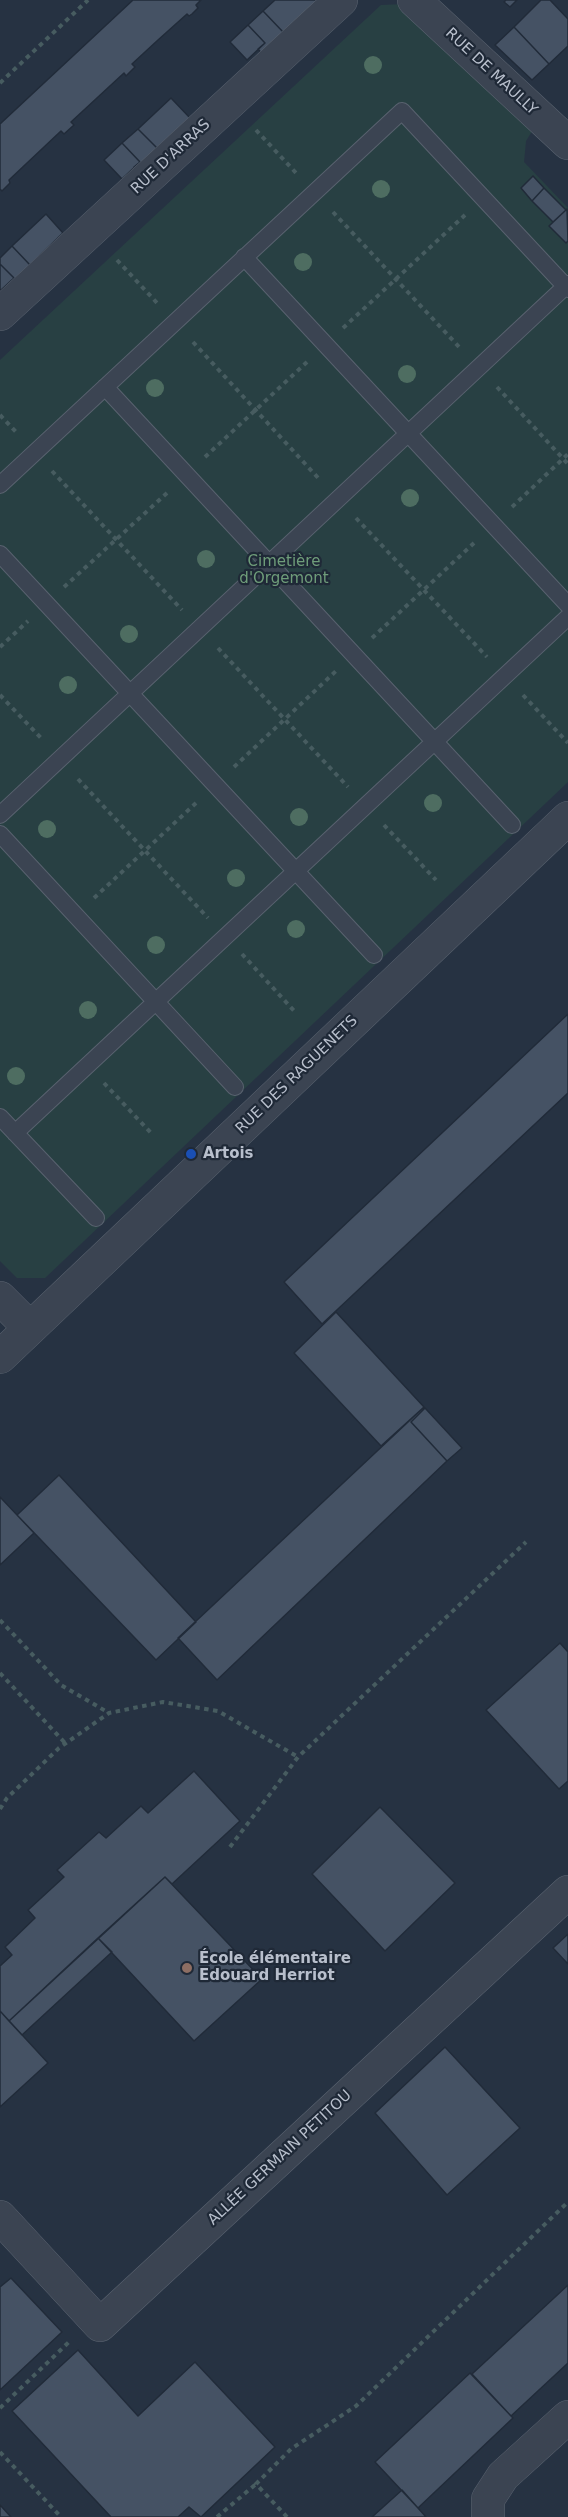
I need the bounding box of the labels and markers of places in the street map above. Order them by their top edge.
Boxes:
place label: Artois [203,1145,254,1163]
marker: Artois [184,1147,198,1161]
place label: École élémentaire Edouard Herriot [199,1950,351,1985]
marker: École élémentaire Edouard Herriot [180,1961,194,1975]

